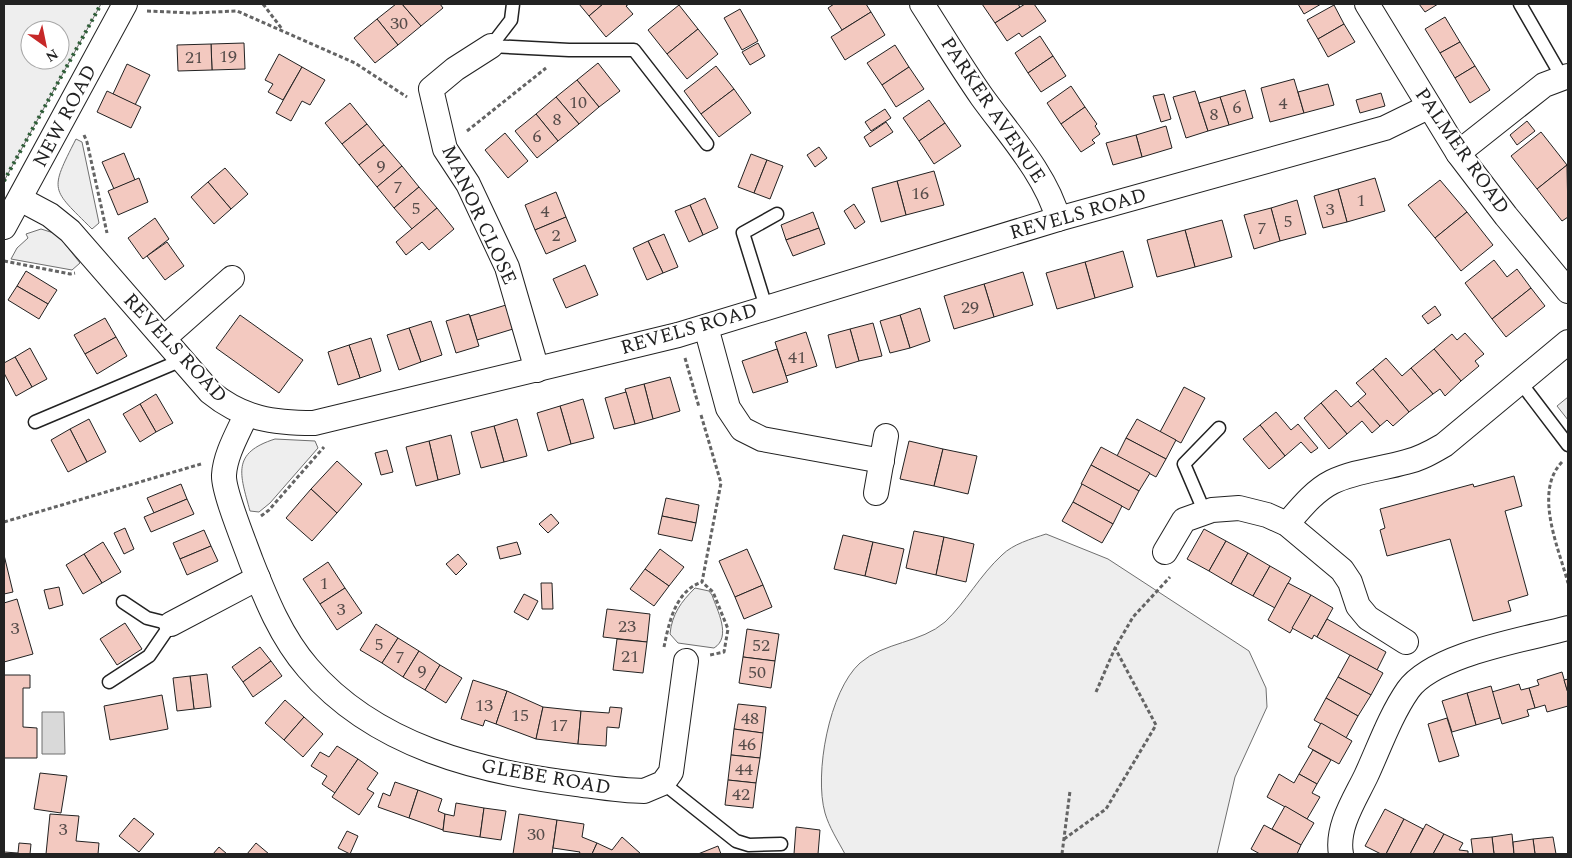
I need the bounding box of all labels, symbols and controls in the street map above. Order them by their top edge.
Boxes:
house number: 30 [390,10,408,37]
north arrow [20,20,70,70]
street label: PARKER AVENUE [933,31,1053,189]
house number: 19 [219,43,237,70]
text: N [41,44,62,67]
house number: 21 [185,44,203,71]
street label: NEW ROAD [25,59,105,173]
street label: PALMER ROAD [1407,82,1517,220]
house number: 10 [569,89,587,116]
house number: 4 [1279,90,1288,117]
house number: 6 [1233,94,1242,121]
house number: 8 [1210,101,1219,128]
house number: 8 [553,106,562,133]
house number: 6 [533,123,542,150]
street label: MANOR CLOSE [433,140,525,290]
house number: 9 [377,153,386,180]
house number: 7 [394,174,403,201]
house number: 16 [911,180,929,207]
street label: REVELS ROAD [1006,180,1150,248]
house number: 1 [1357,187,1366,214]
house number: 5 [412,195,421,222]
house number: 3 [1326,196,1335,223]
house number: 4 [541,198,550,225]
house number: 5 [1284,208,1293,235]
house number: 7 [1258,215,1267,242]
house number: 2 [552,222,561,249]
street label: REVELS ROAD [116,286,234,410]
house number: 29 [961,294,979,321]
street label: REVELS ROAD [617,295,761,363]
house number: 41 [788,344,806,371]
house number: 1 [320,570,329,597]
house number: 3 [337,596,346,623]
house number: 23 [618,613,636,640]
house number: 3 [11,615,20,642]
house number: 5 [375,631,384,658]
house number: 52 [752,632,770,659]
house number: 21 [621,643,639,670]
house number: 7 [396,644,405,671]
house number: 9 [418,658,427,685]
house number: 50 [748,659,766,686]
house number: 13 [475,692,493,719]
house number: 15 [511,702,529,729]
house number: 48 [741,705,759,732]
house number: 17 [550,712,568,739]
house number: 46 [738,731,756,758]
street label: GLEBE ROAD [479,751,613,803]
house number: 44 [735,756,753,783]
house number: 42 [732,781,750,808]
house number: 3 [59,816,68,843]
house number: 30 [527,821,545,848]

